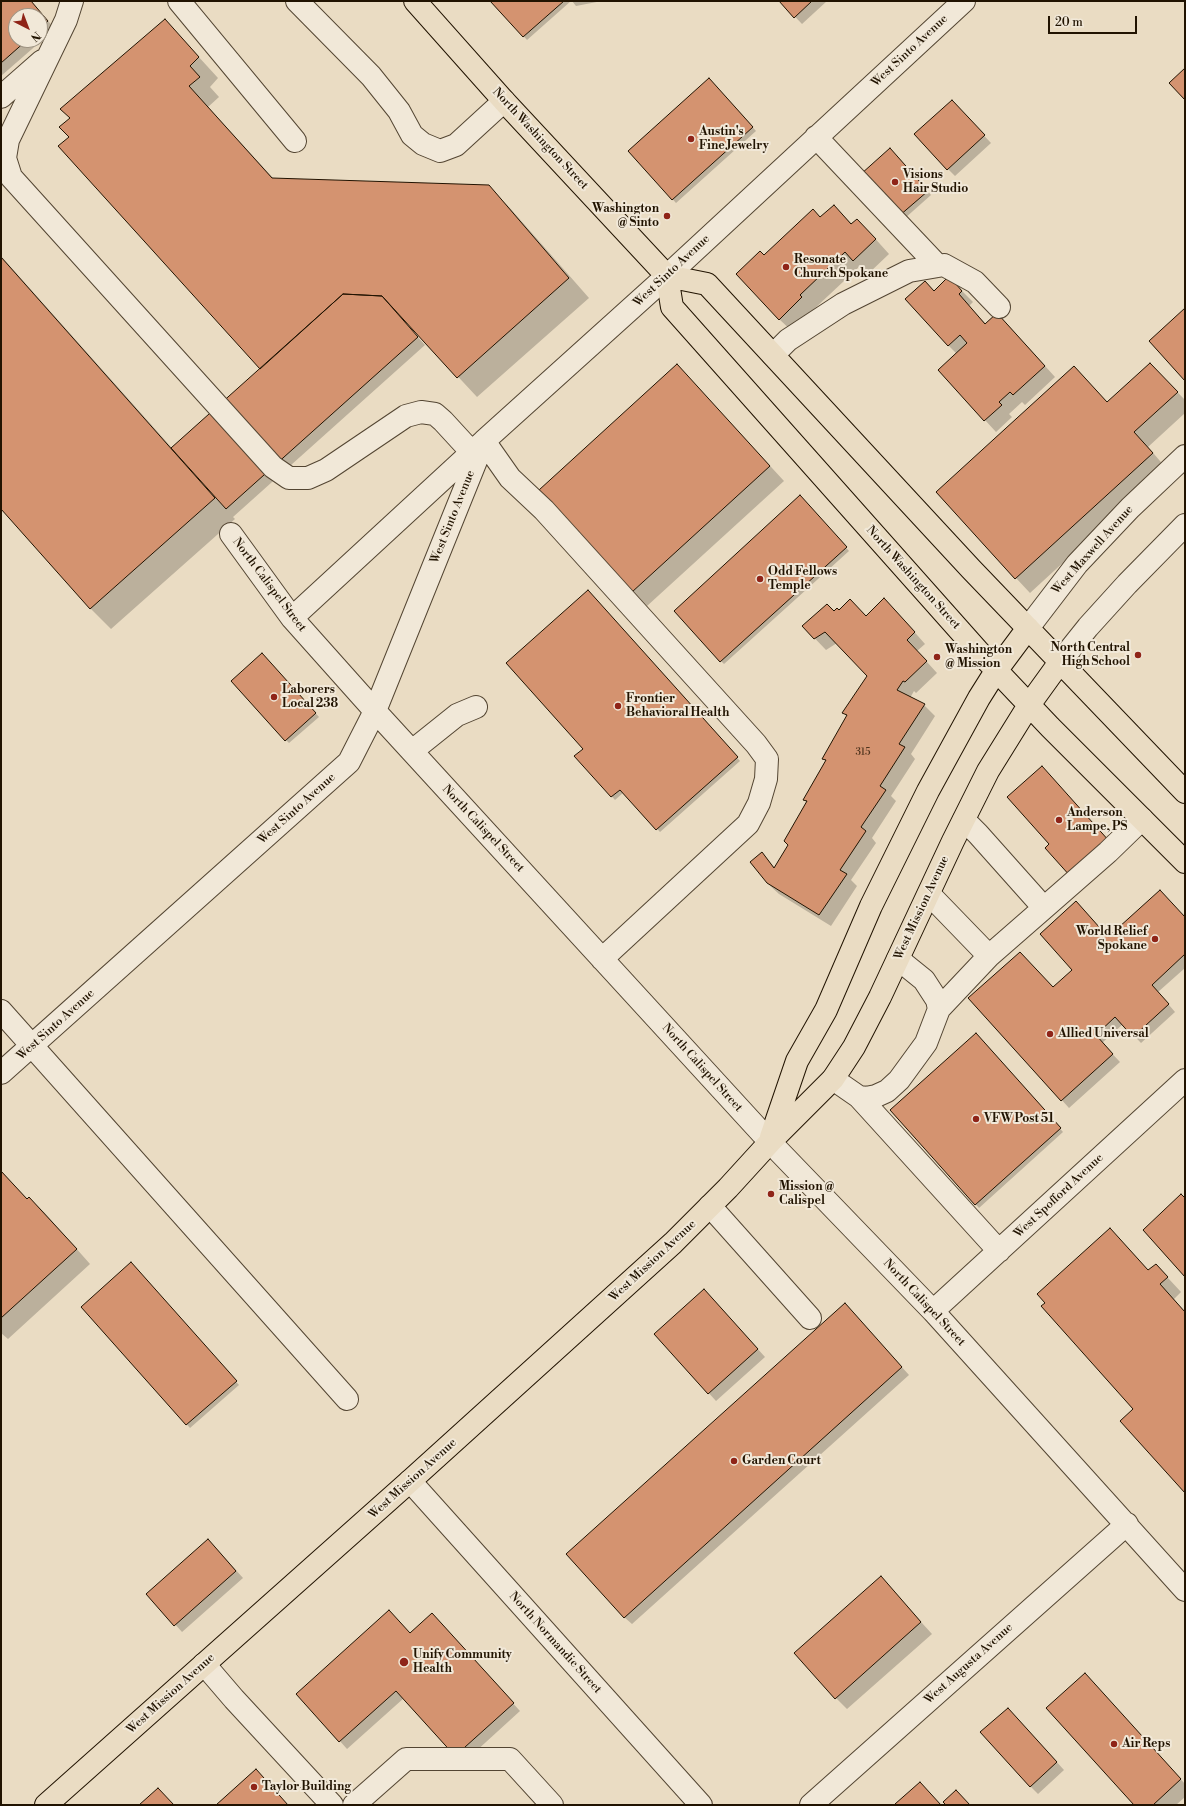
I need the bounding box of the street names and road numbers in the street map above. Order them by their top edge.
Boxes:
street label: West Sinto Avenue [869,12,951,90]
street label: North Washington Street [489,85,591,193]
street label: West Sinto Avenue [631,232,713,310]
street label: West Sinto Avenue [428,468,478,566]
street label: West Maxwell Avenue [1049,503,1137,597]
street label: North Washington Street [863,523,963,633]
street label: North Calispel Street [229,535,309,635]
street label: West Sinto Avenue [255,770,339,848]
street label: North Calispel Street [439,782,527,876]
street label: West Mission Avenue [892,854,952,962]
street label: West Sinto Avenue [14,986,98,1064]
street label: North Calispel Street [659,1021,745,1115]
street label: West Spofford Avenue [1011,1151,1107,1241]
street label: West Mission Avenue [607,1217,699,1305]
street label: North Calispel Street [880,1256,968,1350]
street label: West Mission Avenue [366,1436,460,1522]
street label: North Normandie Street [506,1589,604,1697]
street label: West Augusta Avenue [922,1620,1016,1708]
street label: West Mission Avenue [124,1651,218,1737]

